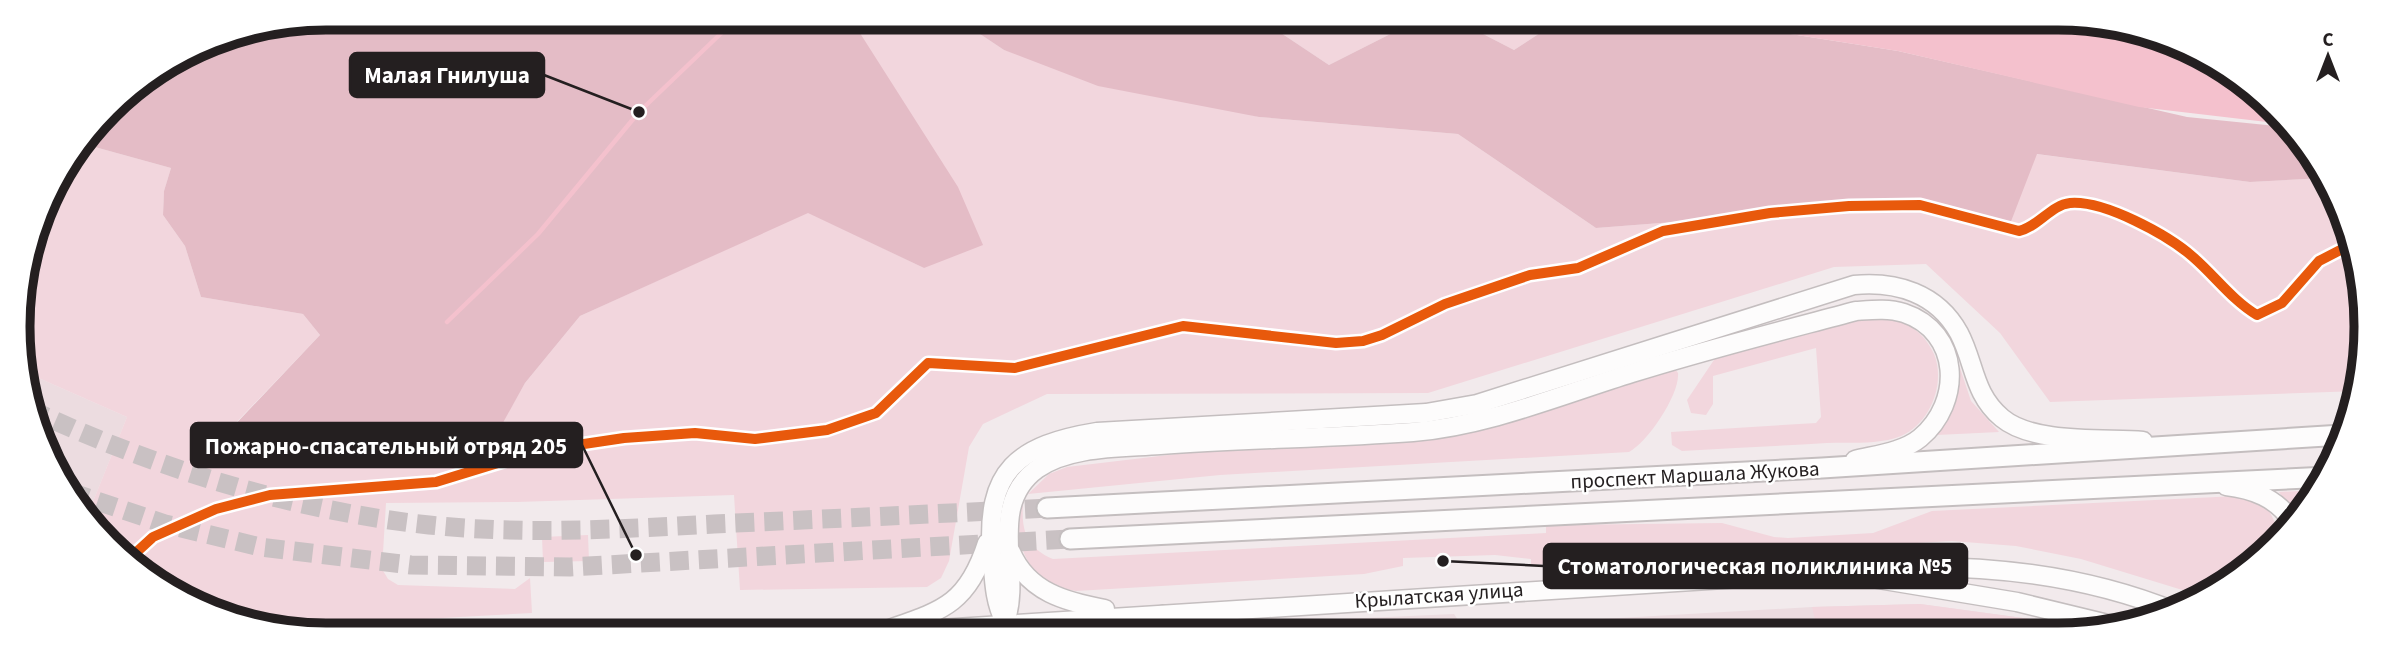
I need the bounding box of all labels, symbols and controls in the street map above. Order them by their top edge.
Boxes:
north arrow [2293,21,2363,91]
text: С [2322,27,2334,54]
callout: Малая Гнилуша [350,53,544,97]
text: Малая Гнилуша [364,59,530,92]
callout: Пожарно-спасательный отряд 205 [191,423,582,467]
text: Пожарно-спасательный отряд 205 [205,430,567,463]
street label: проспект Маршала Жукова [1570,453,1820,497]
callout: Стоматологическая поликлиника №5 [1544,544,1967,588]
text: Стоматологическая поликлиника №5 [1558,550,1953,583]
street label: Крылатская улица [1354,574,1524,616]

